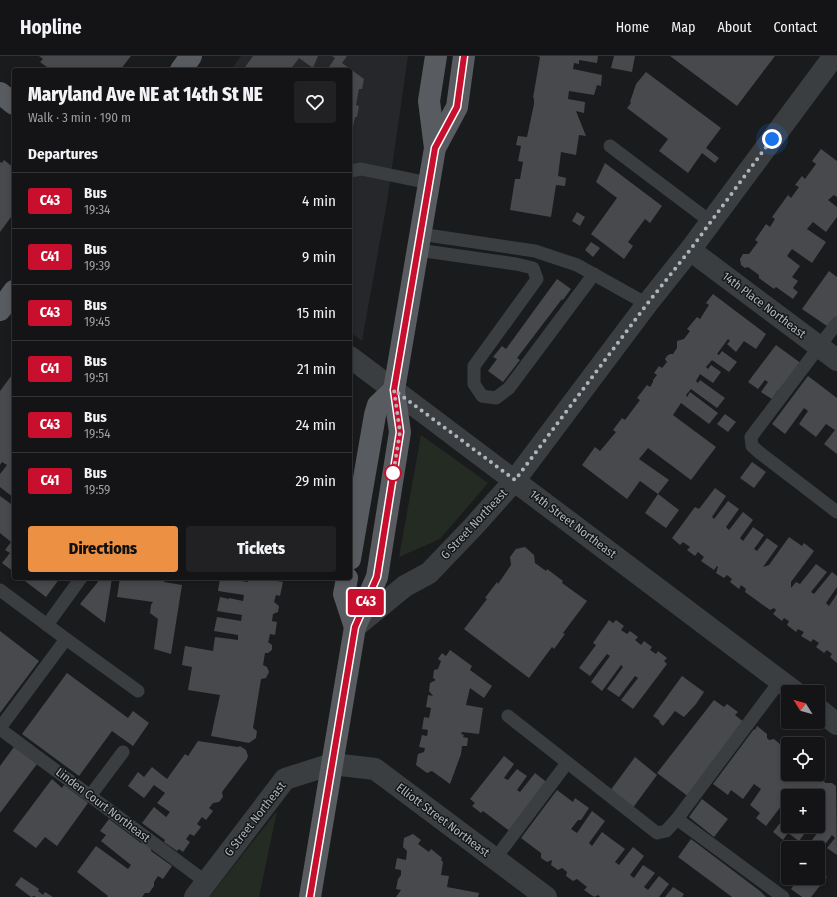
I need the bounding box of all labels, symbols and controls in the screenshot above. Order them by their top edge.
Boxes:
text: Hopline [20,16,82,39]
text: Home [616,19,649,36]
text: Map [671,19,695,36]
text: About [717,19,752,36]
text: Contact [774,19,817,36]
button: heart [294,81,336,123]
text: Maryland Ave NE at 14th St NE [28,83,263,106]
text: Walk · 3 min · 190 m [28,110,131,125]
your location [762,129,782,149]
text: Departures [28,145,98,163]
text: Bus [84,184,107,202]
text: C43 [40,192,60,209]
text: 4 min [302,192,336,210]
text: 19:34 [84,202,110,217]
text: Bus [84,240,107,258]
text: C41 [41,248,59,265]
text: 9 min [302,248,336,266]
text: 19:39 [84,258,110,273]
street label: 14th Place Northeast [719,269,809,341]
text: Bus [84,296,107,314]
text: C43 [40,304,60,321]
text: 15 min [297,304,336,322]
text: 19:45 [84,314,110,329]
text: Bus [84,352,107,370]
text: C41 [41,360,59,377]
text: 21 min [297,360,336,378]
text: 19:51 [84,370,109,385]
text: Bus [84,408,107,426]
text: C43 [40,416,60,433]
text: 24 min [296,416,336,434]
text: 19:54 [84,426,110,441]
text: Bus [84,464,107,482]
unlabelled marker [384,464,402,482]
text: C41 [41,472,59,489]
text: 29 min [295,472,336,490]
text: 19:59 [84,482,110,497]
street label: G Street Northeast [438,486,510,562]
street label: 14th Street Northeast [527,487,619,561]
button: Directions [28,526,178,572]
button: Tickets [186,526,336,572]
line badge: C43 [343,589,389,615]
text: C43 [356,593,376,610]
north arrow [781,685,825,729]
map controls [781,685,825,885]
button: locate [781,737,825,781]
street label: Linden Court Northeast [53,765,153,845]
street label: G Street Northeast [222,779,288,859]
street label: Elliott Street Northeast [394,780,492,860]
button: + [781,789,825,833]
button: − [781,841,825,885]

